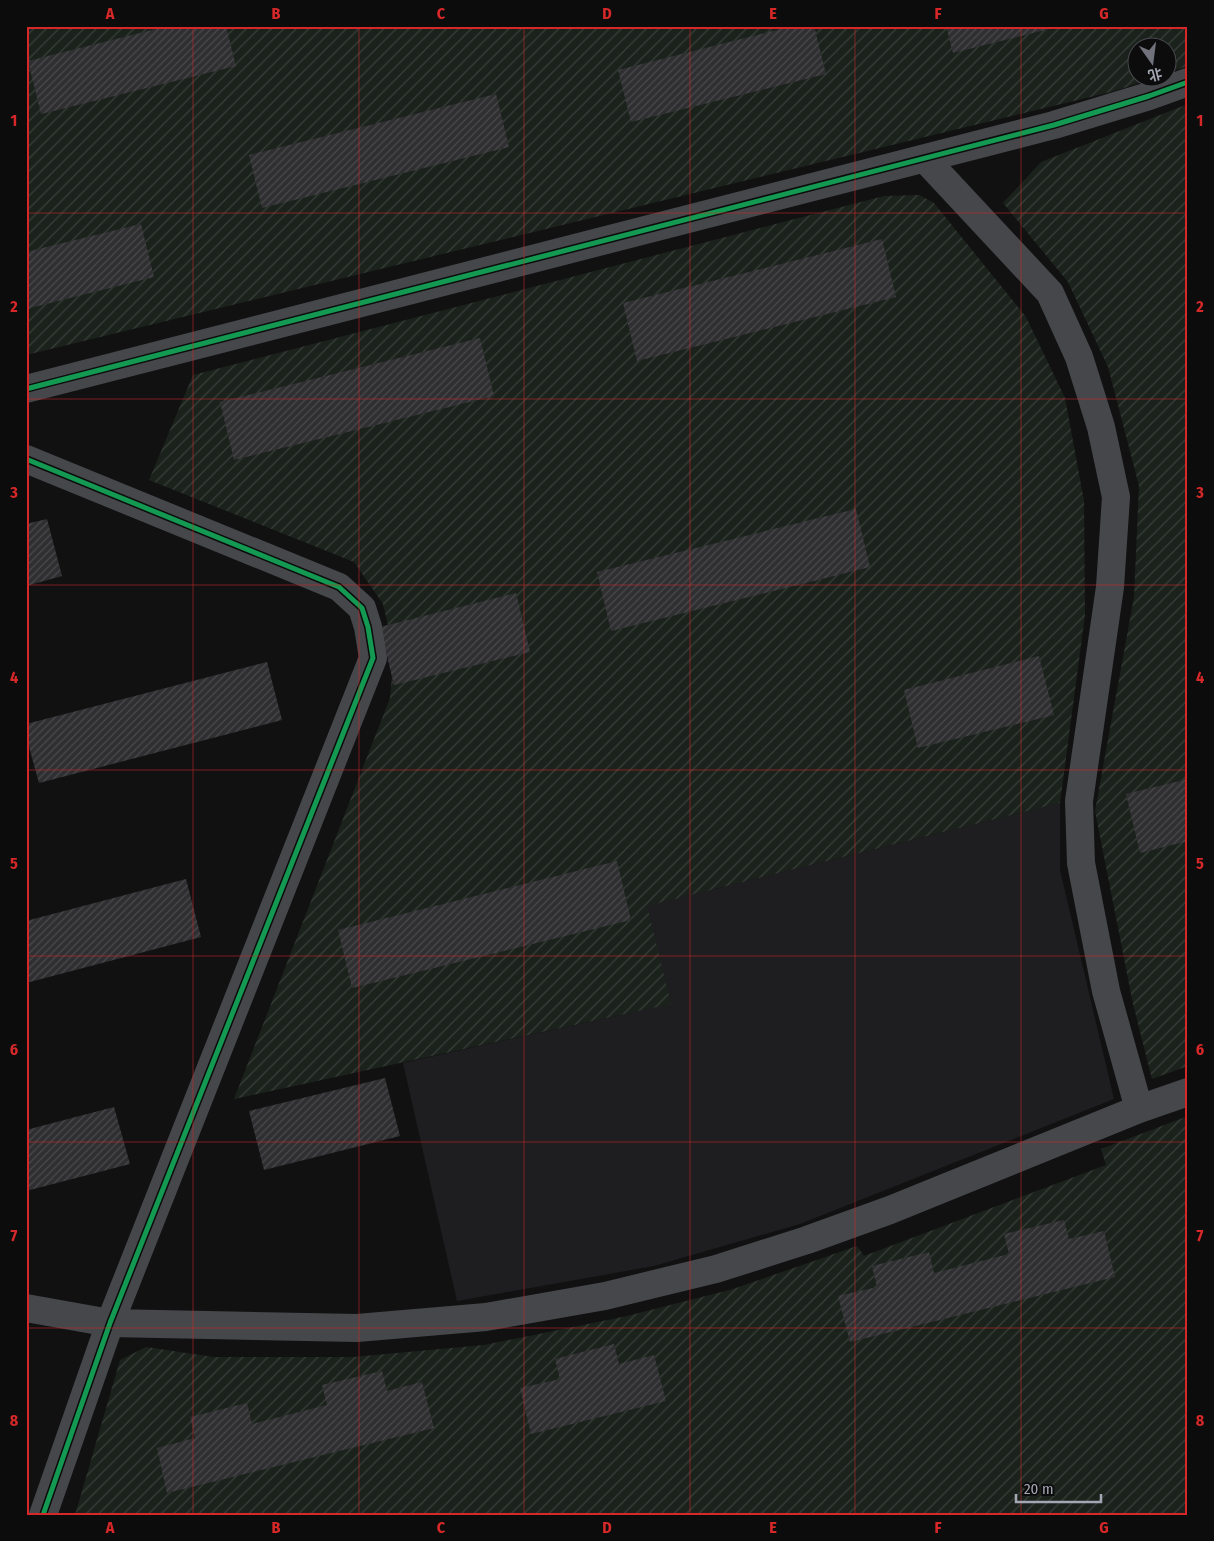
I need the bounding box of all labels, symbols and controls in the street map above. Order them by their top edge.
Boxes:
text: A [105,4,115,23]
text: B [272,4,281,23]
text: C [437,4,446,23]
text: D [602,4,612,23]
text: E [769,4,777,23]
text: F [934,4,942,23]
text: G [1099,4,1109,23]
north arrow [1126,38,1176,88]
text: 北 [1146,64,1164,84]
text: 1 [11,111,17,130]
text: 1 [1197,111,1203,130]
text: 2 [9,297,18,316]
text: 2 [1195,297,1204,316]
text: 3 [9,483,18,502]
text: 3 [1195,483,1204,502]
text: 4 [10,668,18,687]
text: 4 [1196,668,1204,687]
text: 5 [10,854,18,873]
text: 5 [1196,854,1204,873]
text: 6 [10,1040,18,1059]
text: 6 [1196,1040,1204,1059]
text: 7 [11,1226,18,1245]
text: 7 [1197,1226,1204,1245]
text: 8 [10,1411,19,1430]
text: 8 [1196,1411,1205,1430]
scale bar [1016,1471,1102,1503]
text: 20 m [1024,1480,1054,1498]
text: A [105,1518,115,1537]
text: B [272,1518,281,1537]
text: C [437,1518,446,1537]
text: D [602,1518,612,1537]
text: E [769,1518,777,1537]
text: F [934,1518,942,1537]
text: G [1099,1518,1109,1537]

